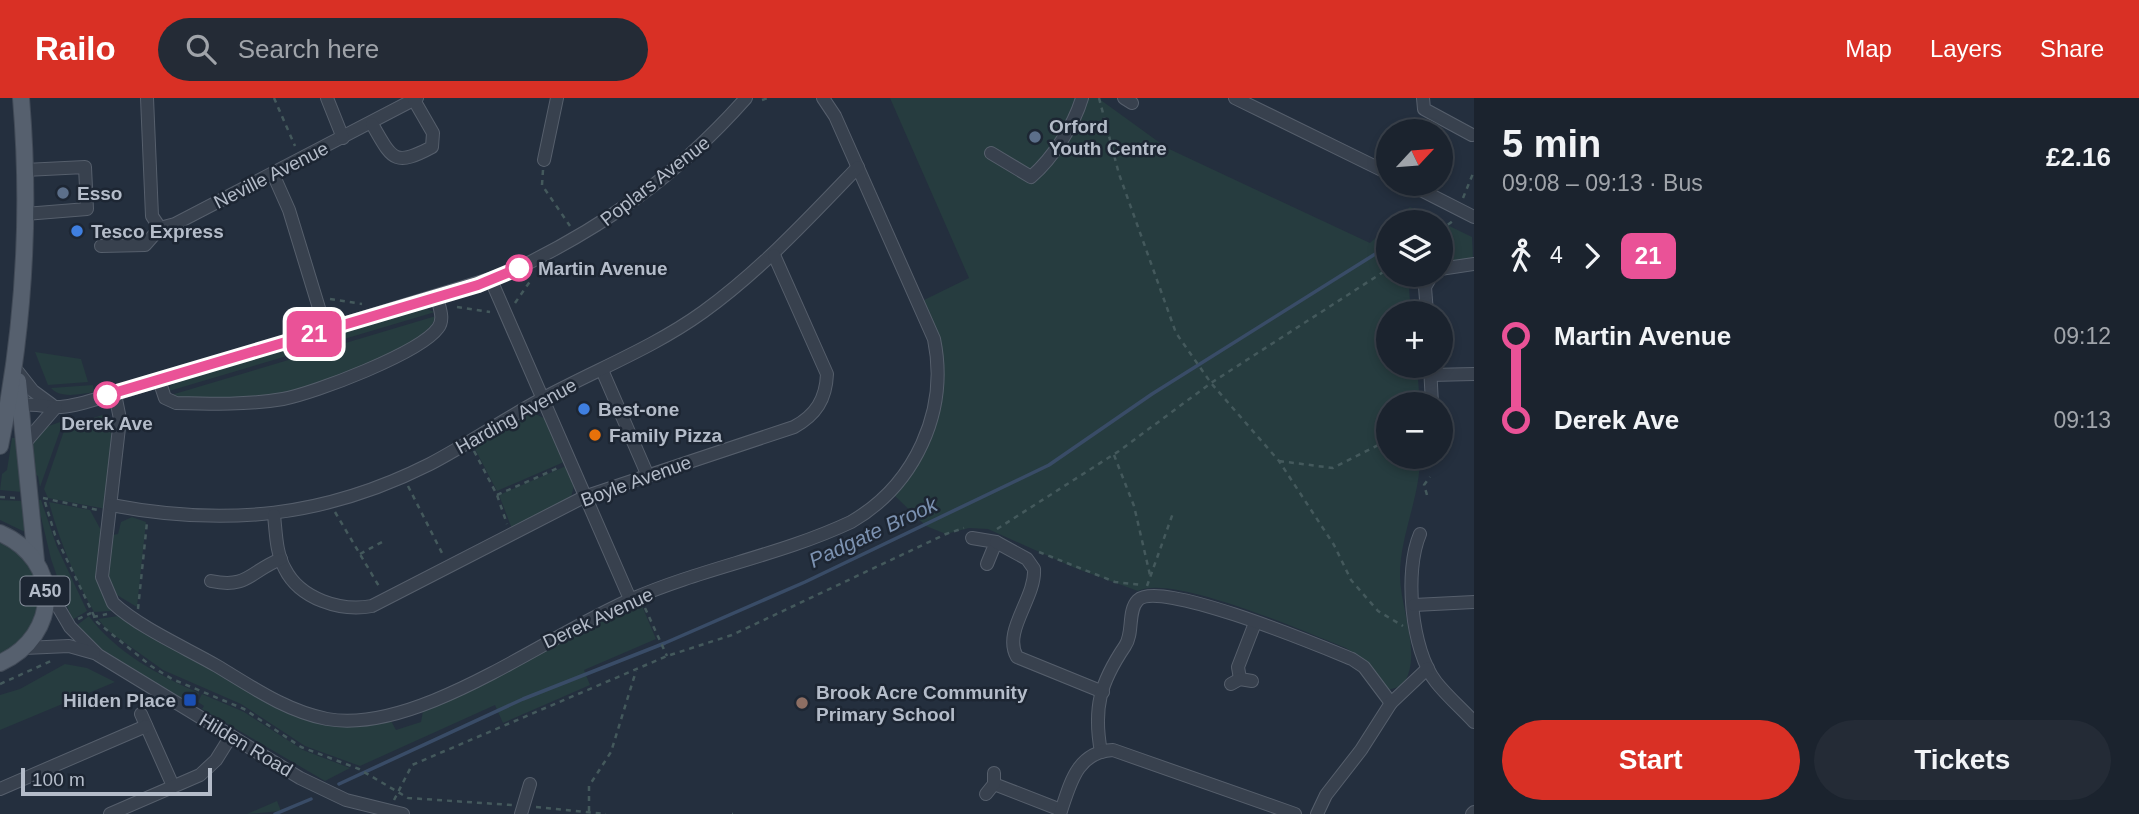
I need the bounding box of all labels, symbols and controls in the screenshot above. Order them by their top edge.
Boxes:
search box [158,18,648,81]
text: Railo [35,30,116,67]
icon: search [182,30,220,68]
text: Search here [238,34,379,64]
text: Map [1845,35,1892,62]
text: Layers [1930,35,2002,62]
text: Share [2040,35,2104,62]
place label: Orford Youth Centre [1049,116,1167,159]
north arrow [1376,119,1452,196]
map controls [1376,119,1453,469]
text: 5 min [1502,123,1601,165]
marker: Orford Youth Centre [1027,129,1043,145]
street label: Poplars Avenue [596,132,714,230]
street label: Neville Avenue [210,137,332,213]
text: £2.16 [2046,142,2111,172]
text: 09:08 – 09:13 · Bus [1502,170,1703,196]
place label: Esso [77,183,122,204]
marker: Esso [55,185,71,201]
button: layers [1376,210,1453,287]
place label: Tesco Express [91,221,224,242]
marker: Tesco Express [69,223,85,239]
icon: walk [1502,237,1540,275]
icon: forward [1573,237,1611,275]
text: 4 [1550,242,1563,268]
text: 21 [1635,242,1662,269]
marker: Martin Avenue [506,255,532,281]
place label: Martin Avenue [538,258,668,279]
button: + [1376,301,1453,378]
line badge: 21 [282,311,346,357]
text: 21 [301,320,327,347]
text: Martin Avenue [1554,321,1731,351]
text: 09:12 [2053,323,2111,349]
street label: Harding Avenue [452,374,580,458]
marker: Derek Ave [94,382,120,408]
button: − [1376,392,1453,469]
place label: Best-one [598,399,679,420]
marker: Best-one [576,401,592,417]
text: Derek Ave [1554,405,1679,435]
text: 09:13 [2053,407,2111,433]
place label: Derek Ave [61,413,153,434]
place label: Family Pizza [609,425,722,446]
marker: Family Pizza [587,427,603,443]
street label: Boyle Avenue [578,451,694,511]
water label: Padgate Brook [805,492,942,572]
road number: A50 [20,576,70,606]
street label: Derek Avenue [540,583,656,653]
place label: Brook Acre Community Primary School [816,682,1028,725]
place label: Hilden Place [63,690,176,711]
marker: Hilden Place [182,692,198,708]
marker: Brook Acre Community Primary School [794,695,810,711]
street label: Hilden Road [196,709,296,781]
button: Start [1502,720,1800,800]
button: Tickets [1814,720,2111,800]
scale bar [21,765,212,797]
text: 100 m [32,769,85,790]

